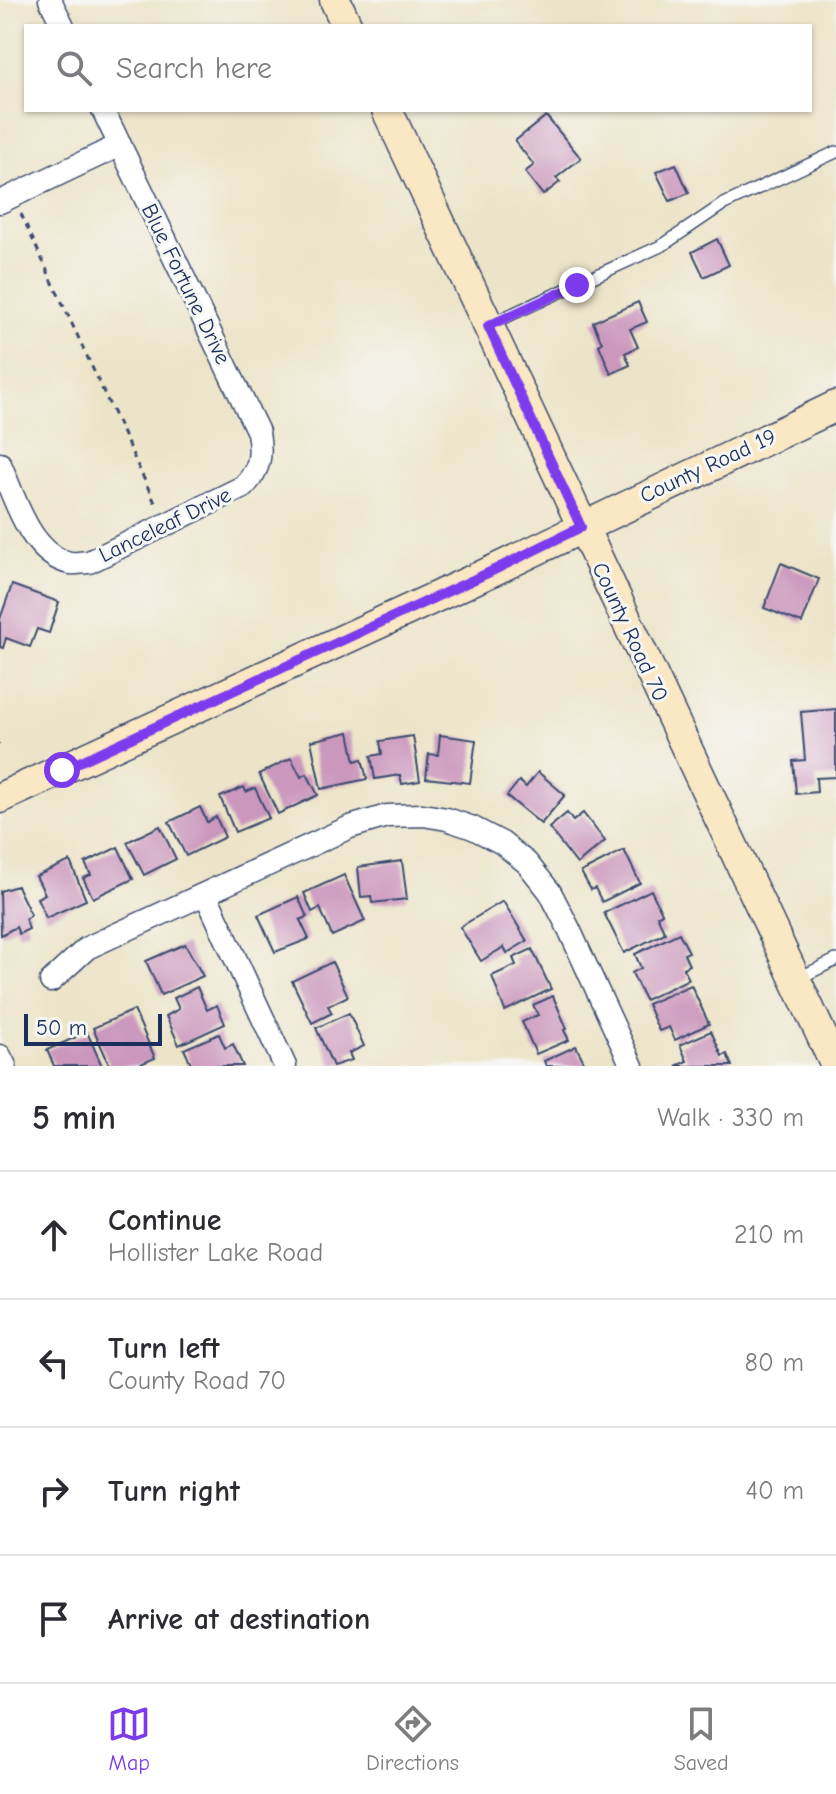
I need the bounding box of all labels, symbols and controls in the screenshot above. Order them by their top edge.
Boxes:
search box [24,24,812,112]
icon: search [52,46,96,90]
text: Search here [116,51,272,86]
street label: Blue Fortune Drive [136,200,236,368]
route end [559,267,595,303]
street label: County Road 19 [636,423,780,509]
street label: Lanceleaf Drive [95,482,235,568]
street label: County Road 70 [586,558,674,706]
route start [44,752,80,788]
scale bar [24,1010,162,1046]
text: 50 m [36,1015,87,1041]
text: 5 min [32,1098,116,1138]
text: Walk · 330 m [657,1103,804,1133]
text: Continue [108,1203,222,1238]
icon: ahead [32,1213,76,1257]
text: 210 m [734,1220,804,1250]
text: Hollister Lake Road [108,1238,323,1268]
text: Turn left [108,1331,220,1366]
icon: left [32,1341,76,1385]
text: 80 m [745,1348,804,1378]
text: County Road 70 [108,1366,286,1396]
icon: right [32,1469,76,1513]
text: Turn right [108,1474,240,1509]
text: 40 m [745,1476,804,1506]
icon: arrive [32,1597,76,1641]
text: Arrive at destination [108,1602,370,1637]
tab: Map [107,1702,151,1776]
tab: Directions [366,1702,459,1776]
tab: Saved [674,1702,729,1776]

